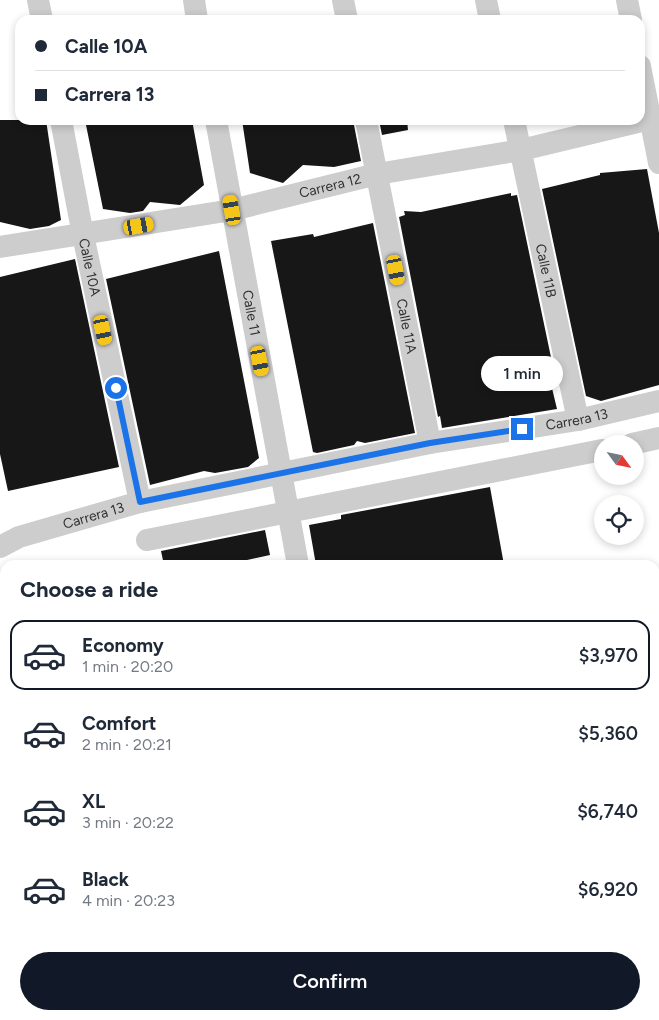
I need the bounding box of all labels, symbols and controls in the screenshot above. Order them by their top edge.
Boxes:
text: Calle 10A [65,35,147,58]
text: Carrera 13 [65,83,154,106]
street label: Carrera 12 [297,170,363,202]
car [222,194,241,226]
car [122,216,155,236]
street label: Calle 10A [75,237,104,298]
street label: Calle 11B [532,242,560,299]
car [385,254,406,286]
street label: Calle 11 [238,289,264,337]
street label: Calle 11A [393,297,420,356]
car [92,314,113,346]
car [249,345,270,377]
callout: 1 min [481,356,563,392]
text: 1 min [503,364,541,383]
route start [105,377,127,399]
street label: Carrera 13 [544,405,610,434]
route end [511,418,533,440]
north arrow [594,435,644,485]
map controls [594,435,644,545]
button: locate [594,495,644,545]
street label: Carrera 13 [61,499,126,533]
text: Choose a ride [20,576,158,603]
icon: car [22,633,67,678]
text: Economy [82,634,164,657]
text: $3,970 [579,644,638,667]
text: 1 min · 20:20 [82,657,173,676]
icon: car [22,711,67,756]
text: Comfort [82,712,157,735]
text: $5,360 [578,722,638,745]
text: 2 min · 20:21 [82,735,172,754]
icon: car [22,789,67,834]
text: XL [82,790,105,813]
text: $6,740 [577,800,638,823]
text: 3 min · 20:22 [82,813,174,832]
icon: car [22,867,67,912]
text: Black [82,868,129,891]
text: $6,920 [578,878,638,901]
text: 4 min · 20:23 [82,891,175,910]
button: Confirm [20,952,640,1010]

